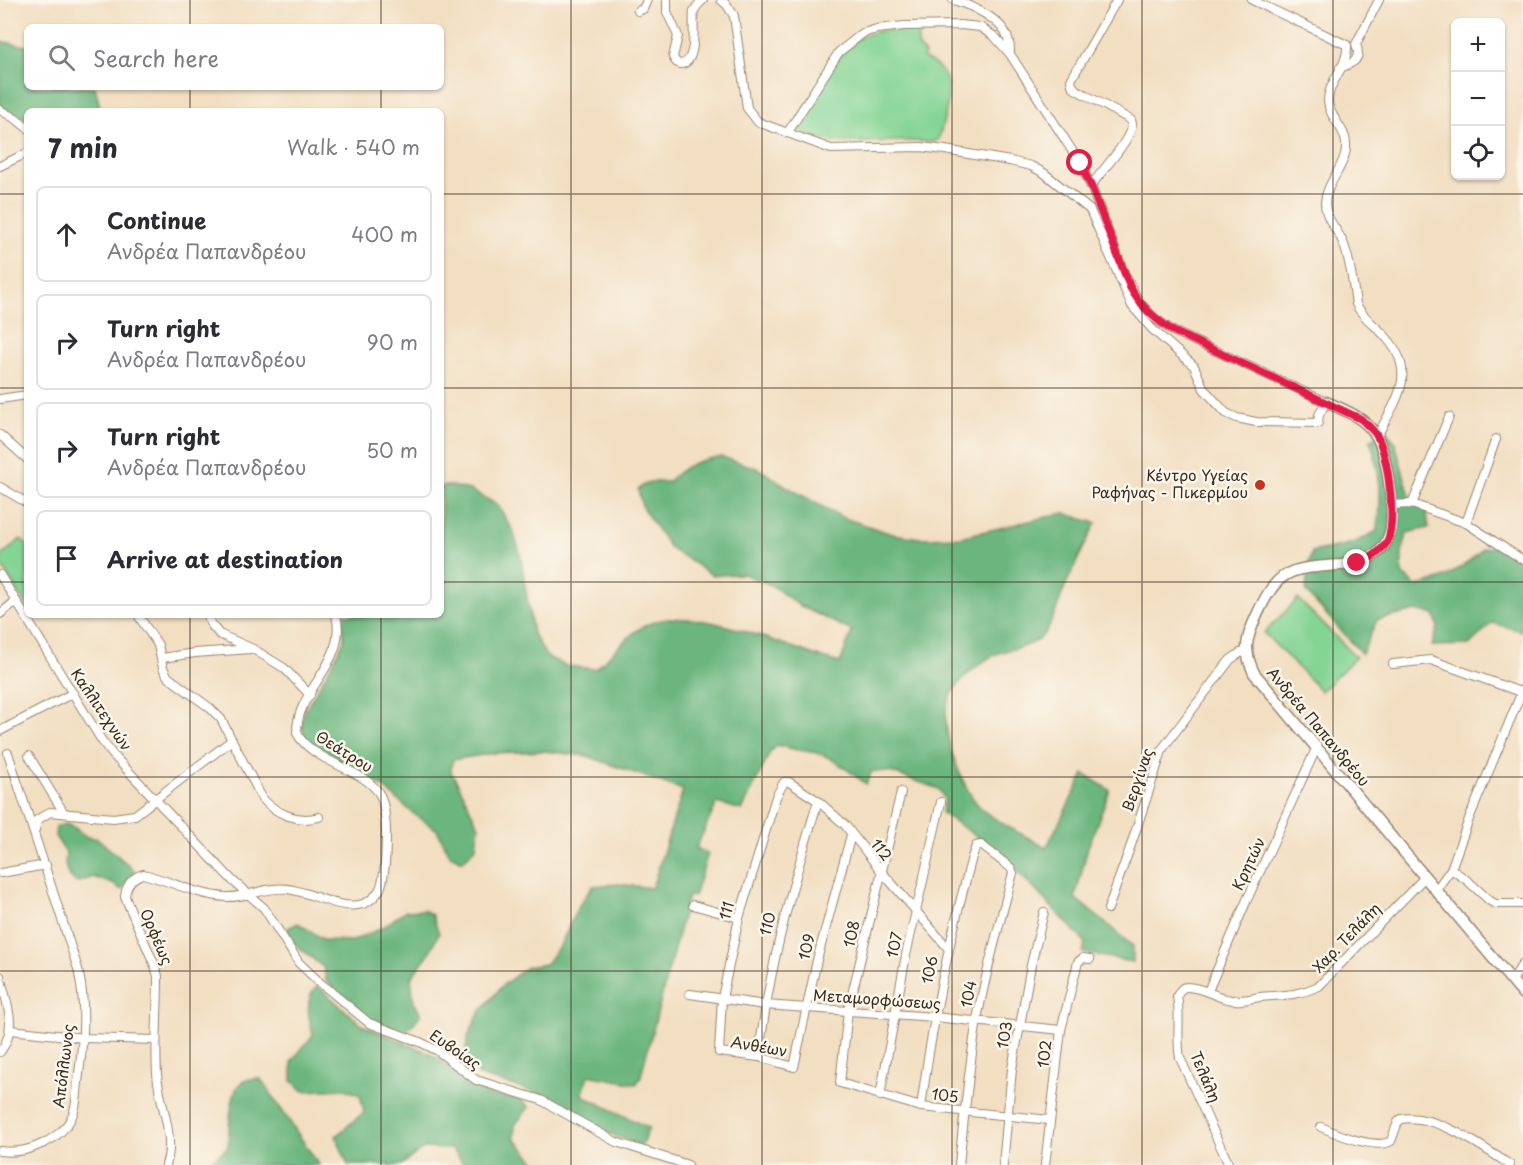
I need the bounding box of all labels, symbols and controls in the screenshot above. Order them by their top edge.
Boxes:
map controls [1451,18,1505,180]
button: + [1451,18,1505,72]
search box [24,24,444,90]
icon: search [45,41,78,74]
text: Search here [93,41,219,74]
button: − [1451,72,1505,126]
button: locate [1451,126,1505,180]
text: 7 min [48,128,118,167]
text: Walk · 540 m [287,132,420,162]
route start [1066,149,1092,175]
text: Continue [107,203,206,236]
icon: ahead [50,218,83,251]
text: 400 m [351,219,418,249]
text: Ανδρέα Παπανδρέου [107,236,306,266]
text: Turn right [107,311,220,344]
icon: right [50,326,83,359]
text: 90 m [367,327,418,357]
text: Ανδρέα Παπανδρέου [107,344,306,374]
text: Turn right [107,419,220,452]
icon: right [50,434,83,467]
text: 50 m [366,435,418,465]
text: Ανδρέα Παπανδρέου [107,452,306,482]
place label: Κέντρο Υγείας Ραφήνας - Πικερμίου [1092,463,1248,503]
marker: Κέντρο Υγείας Ραφήνας - Πικερμίου [1253,478,1267,492]
icon: arrive [50,542,83,575]
text: Arrive at destination [107,542,343,575]
route end [1343,549,1369,575]
street label: Ανδρέα Παπανδρέου [1262,661,1376,791]
street label: Καλλιτεχνών [66,663,138,755]
street label: Θεάτρου [312,724,378,777]
street label: Βεργίνας [1115,744,1158,815]
street label: 112 [866,833,898,865]
street label: Κρητών [1225,833,1270,894]
street label: Χαρ. Τελάλη [1307,897,1385,977]
street label: 111 [712,899,739,922]
street label: Ορφέως [135,905,180,968]
street label: 110 [753,909,781,938]
street label: 108 [836,918,865,949]
street label: 107 [879,929,908,960]
street label: 109 [791,931,820,962]
street label: 106 [914,953,943,986]
street label: 104 [954,978,981,1009]
street label: Μεταμορφώσεως [812,983,942,1014]
street label: 103 [990,1019,1017,1050]
street label: Απόλλωνος [46,1022,79,1109]
street label: Ευβοίας [426,1023,486,1075]
street label: Ανθέων [729,1029,789,1062]
street label: 102 [1030,1039,1057,1069]
street label: Τελάλη [1185,1047,1227,1106]
street label: 105 [930,1081,960,1108]

